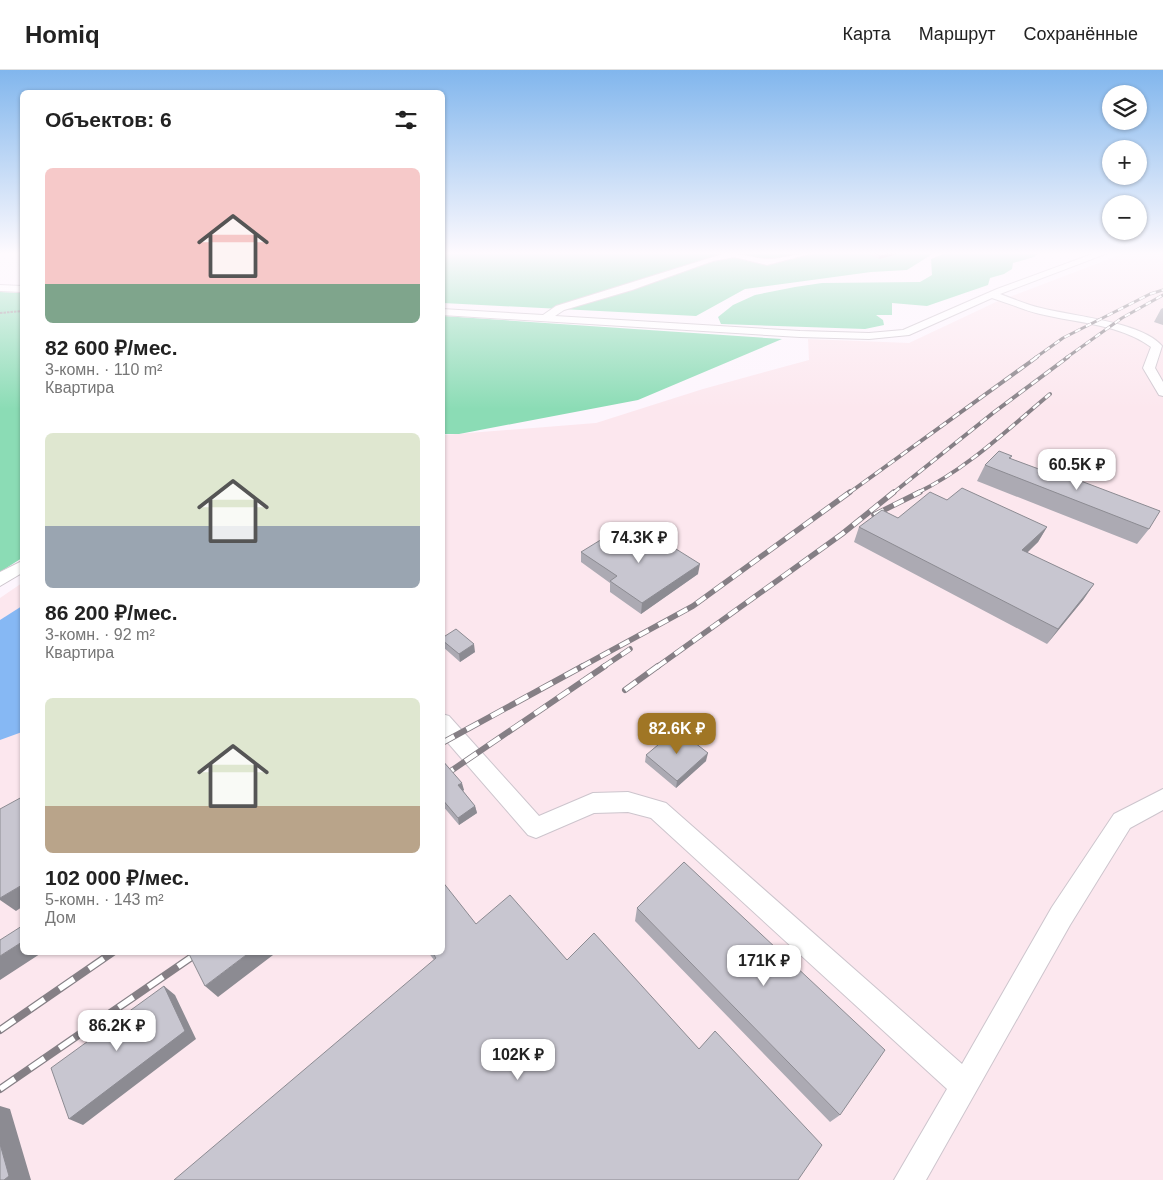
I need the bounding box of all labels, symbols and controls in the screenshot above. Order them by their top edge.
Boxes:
text: Homiq [25,21,100,48]
text: Карта [843,24,891,44]
text: Маршрут [919,24,995,44]
text: Сохранённые [1023,24,1138,44]
map controls [1102,85,1147,240]
button: layers [1102,85,1147,130]
icon: filters [392,106,420,134]
text: Объектов: 6 [45,108,172,131]
button: + [1102,140,1147,185]
button: − [1102,195,1147,240]
icon: home [188,201,278,291]
text: 82 600 ₽/мес. [45,336,178,359]
text: 3-комн. · 110 m² [45,361,162,378]
text: Квартира [45,379,114,396]
pin: 60.5K ₽ [1031,448,1123,491]
text: 60.5K ₽ [1049,456,1105,473]
icon: home [188,466,278,556]
pin: 74.3K ₽ [593,522,685,564]
text: 74.3K ₽ [611,529,667,546]
text: 86 200 ₽/мес. [45,601,178,624]
text: 3-комн. · 92 m² [45,626,155,643]
text: Квартира [45,644,114,661]
pin: 82.6K ₽ [631,712,723,755]
text: 82.6K ₽ [649,720,705,737]
icon: home [188,731,278,821]
text: 102 000 ₽/мес. [45,866,189,889]
text: 5-комн. · 143 m² [45,891,164,908]
text: Дом [45,909,76,926]
pin: 171K ₽ [723,944,805,987]
text: 171K ₽ [738,952,790,969]
pin: 86.2K ₽ [71,1010,163,1052]
text: 86.2K ₽ [89,1017,145,1034]
pin: 102K ₽ [477,1038,559,1081]
text: 102K ₽ [492,1046,544,1063]

